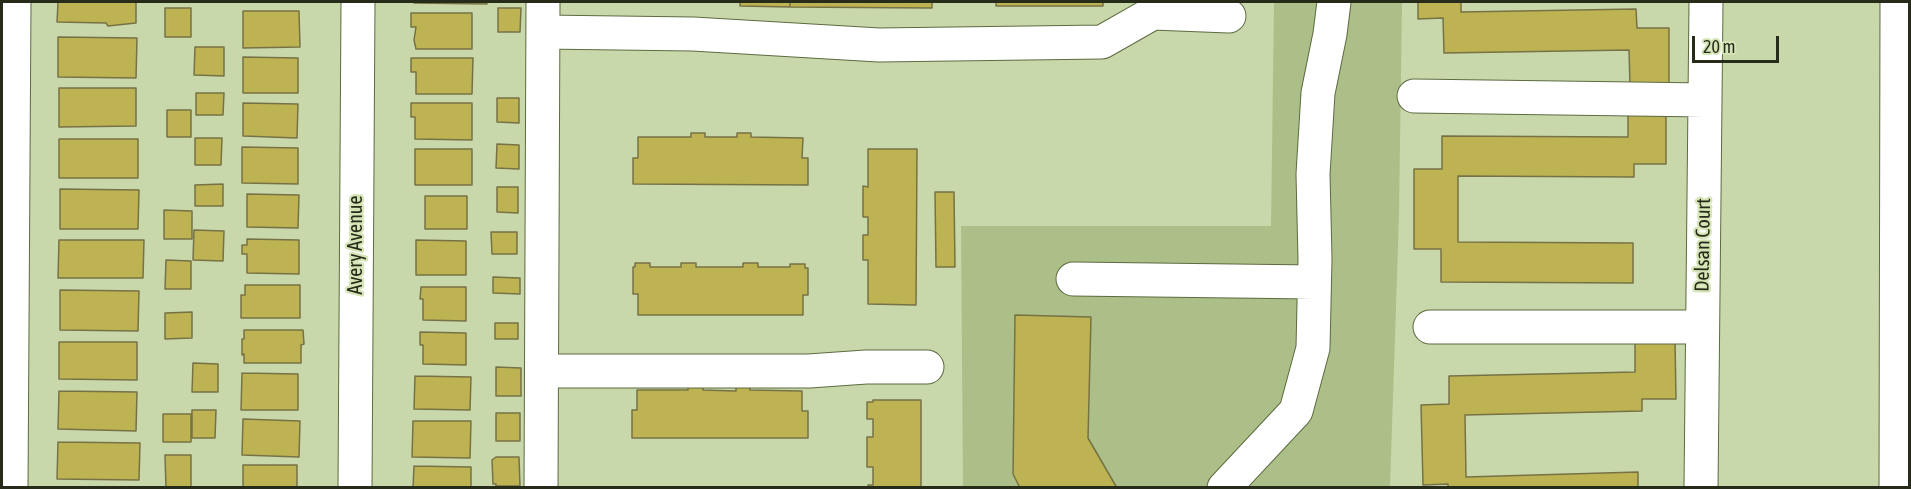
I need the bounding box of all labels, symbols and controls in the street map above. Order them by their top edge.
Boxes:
scale bar [1695,24,1782,62]
text: 20 m [1703,36,1735,57]
street label: Avery Avenue [344,195,368,295]
street label: Delsan Court [1690,198,1716,292]

